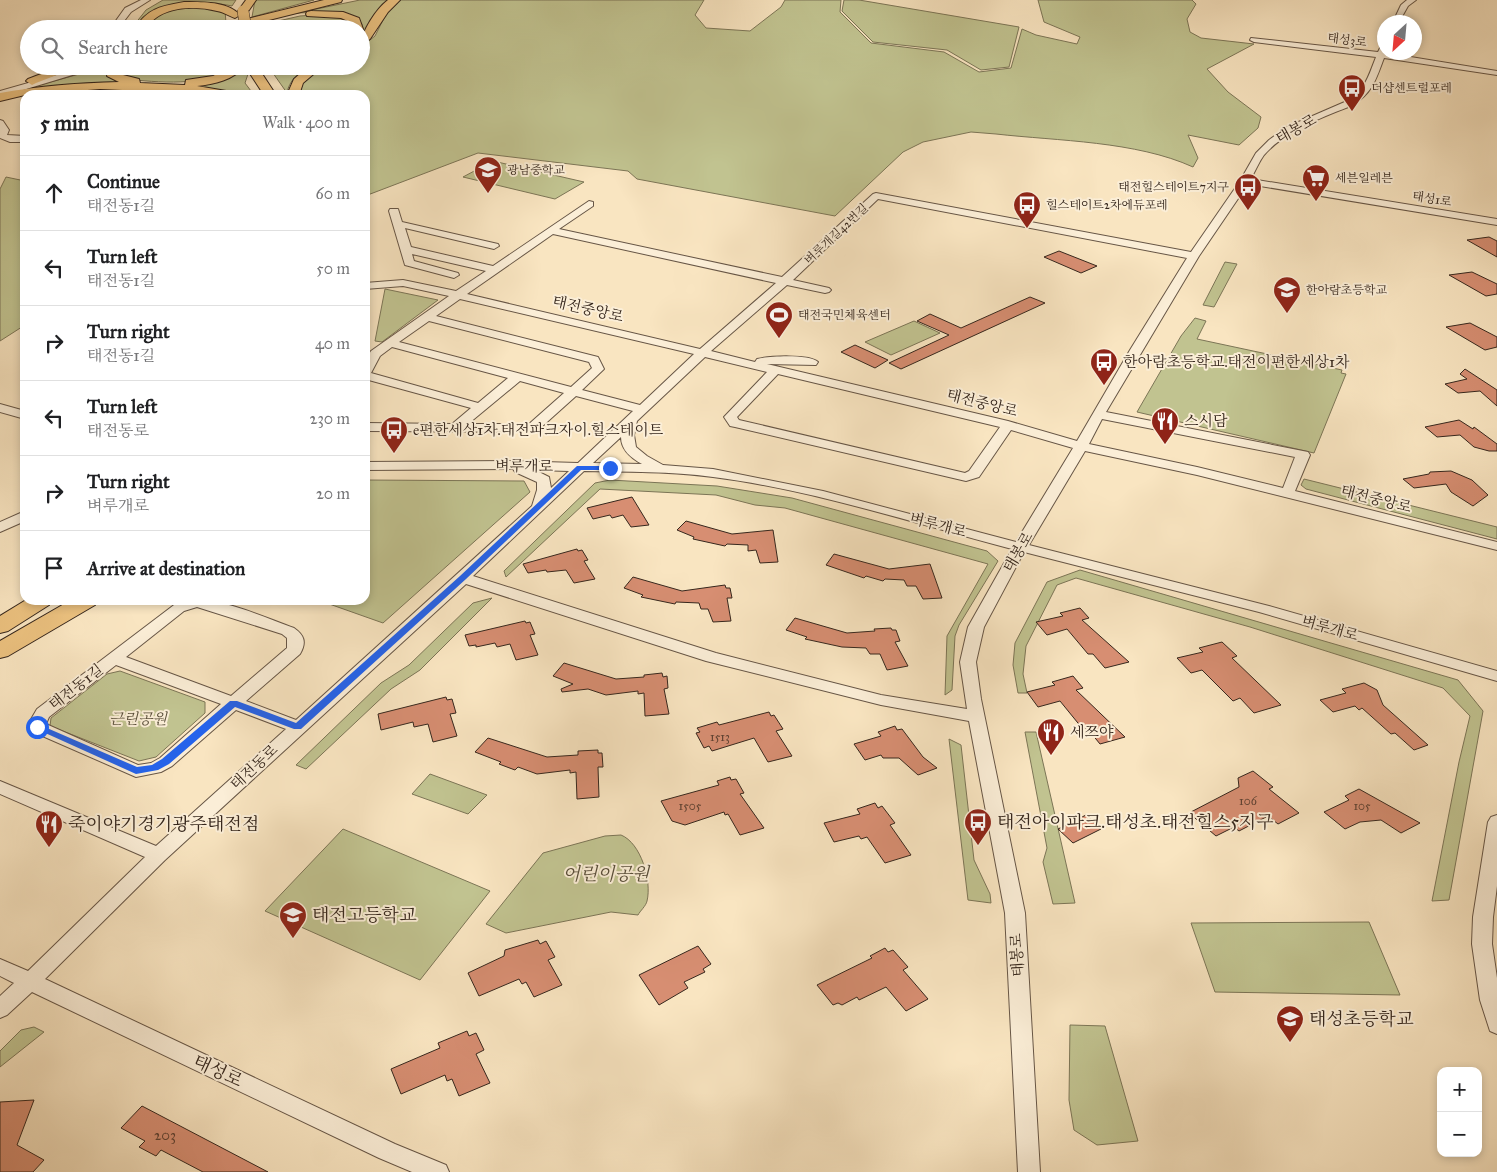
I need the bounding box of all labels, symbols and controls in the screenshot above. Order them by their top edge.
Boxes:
north arrow [1377,15,1422,60]
search box [20,20,370,75]
street label: 태성3로 [1327,31,1368,49]
icon: search [38,34,66,62]
text: Search here [78,36,168,59]
bus stop icon: 더샵센트럴포레 [1337,73,1367,112]
place label: 더샵센트럴포레 [1371,81,1452,95]
text: 5 min [40,110,89,136]
street label: 태봉로 [1273,110,1320,147]
text: Walk · 400 m [262,113,350,132]
school or university icon: 광남중학교 [473,155,503,194]
place label: 광남중학교 [507,163,565,177]
supermarket icon: 세븐일레븐 [1301,163,1331,202]
text: Continue [87,170,160,193]
place label: 세븐일레븐 [1335,171,1393,185]
bus stop icon: 태전힐스테이트7지구 [1233,172,1263,211]
icon: ahead [40,179,68,207]
place label: 태전힐스테이트7지구 [1118,180,1229,194]
text: 60 m [316,184,350,203]
street label: 태성1로 [1411,189,1453,209]
bus stop icon: 힐스테이트2차에듀포레 [1012,190,1042,229]
text: 태전동1길 [87,196,155,215]
place label: 힐스테이트2차에듀포레 [1046,198,1168,212]
street label: 벼루개길42번길 [801,201,871,267]
text: Turn left [87,245,157,268]
icon: left [40,254,68,282]
text: 50 m [316,259,350,278]
text: 태전동1길 [87,271,155,290]
school or university icon: 한아람초등학교 [1272,275,1302,314]
place label: 한아람초등학교 [1306,283,1388,297]
street label: 태전중앙로 [551,292,626,326]
sports icon: 태전국민체육센터 [764,300,794,339]
place label: 태전국민체육센터 [798,308,891,322]
text: Turn right [87,320,170,343]
icon: right [40,329,68,357]
text: 40 m [315,334,350,353]
text: 태전동1길 [87,346,155,365]
bus stop icon: 한아람초등학교.태전이편한세상1차 [1089,347,1119,386]
place label: 한아람초등학교.태전이편한세상1차 [1123,353,1350,371]
street label: 태전중앙로 [945,386,1020,421]
text: Turn left [87,395,157,418]
icon: left [40,404,68,432]
restaurant icon: 스시담 [1150,406,1180,445]
text: 230 m [310,409,350,428]
place label: 스시담 [1184,412,1228,430]
bus stop icon: e편한세상1차.태전파크자이.힐스테이트 [379,415,409,454]
text: 태전동로 [87,421,149,440]
place label: e편한세상1차.태전파크자이.힐스테이트 [413,421,664,439]
street label: 벼루개로 [495,456,554,476]
route end [599,457,622,480]
text: Turn right [87,470,170,493]
icon: right [40,479,68,507]
street label: 태전중앙로 [1339,482,1414,517]
text: 20 m [316,484,350,503]
text: 벼루개로 [87,496,149,515]
street label: 벼루개로 [908,509,969,541]
street label: 태봉로 [999,528,1037,575]
icon: arrive [40,554,68,582]
text: Arrive at destination [87,557,245,580]
street label: 벼루개로 [1300,611,1361,645]
street label: 태전동1길 [45,660,107,714]
park label: 근린공원 [109,710,168,728]
route start [26,716,49,739]
restaurant icon: 세쯔야 [1036,717,1066,756]
place label: 세쯔야 [1070,723,1114,741]
house number: 1513 [710,730,730,744]
street label: 태전동로 [227,740,282,793]
house number: 106 [1239,794,1258,808]
house number: 1505 [679,799,702,813]
house number: 105 [1353,799,1371,813]
bus stop icon: 태전아이파크.태성초.태전힐스5지구 [963,807,993,846]
restaurant icon: 죽이야기경기광주태전점 [34,809,64,848]
place label: 태전아이파크.태성초.태전힐스5지구 [997,811,1274,833]
place label: 죽이야기경기광주태전점 [68,813,259,835]
park label: 어린이공원 [563,863,651,885]
school or university icon: 태전고등학교 [278,900,308,939]
place label: 태전고등학교 [312,904,417,926]
street label: 태봉로 [1007,932,1027,977]
school or university icon: 태성초등학교 [1275,1004,1305,1043]
place label: 태성초등학교 [1309,1008,1414,1030]
street label: 태성로 [190,1050,246,1092]
map controls [1437,1067,1482,1157]
button: + [1437,1067,1482,1112]
button: − [1437,1112,1482,1157]
house number: 203 [154,1126,176,1144]

